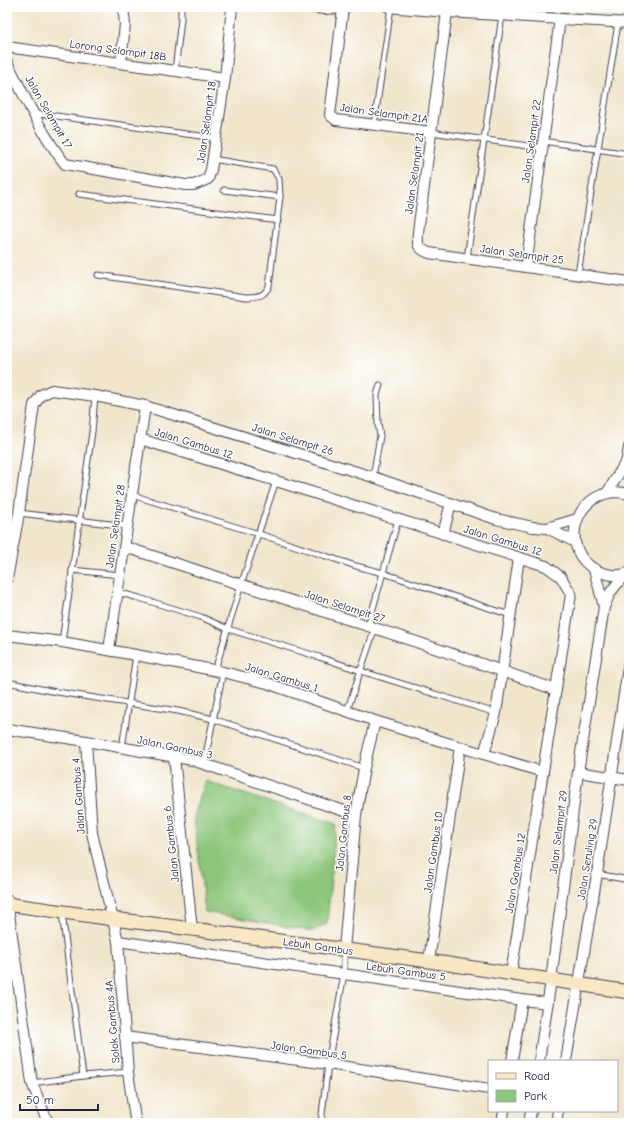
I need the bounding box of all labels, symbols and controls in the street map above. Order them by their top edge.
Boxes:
street label: Lorong Selampit 18B [69,37,167,64]
street label: Jalan Selampit 17 [22,73,75,151]
street label: Jalan Selampit 18 [194,80,219,164]
street label: Jalan Selampit 22 [519,98,544,184]
street label: Jalan Selampit 21A [339,101,429,126]
street label: Jalan Selampit 21 [402,131,427,215]
street label: Jalan Selampit 25 [479,242,565,267]
street label: Jalan Selampit 26 [251,421,335,458]
street label: Jalan Gambus 12 [153,425,235,462]
street label: Jalan Selampit 28 [103,483,128,569]
street label: Jalan Gambus 12 [462,522,544,559]
street label: Jalan Selampit 27 [303,587,387,626]
street label: Jalan Gambus 1 [244,660,320,695]
street label: Jalan Gambus 3 [136,733,214,762]
street label: Jalan Gambus 4 [69,757,88,834]
street label: Jalan Selampit 29 [547,789,570,875]
street label: Jalan Gambus 8 [333,794,354,872]
street label: Jalan Gambus 6 [161,805,182,883]
street label: Jalan Gambus 10 [421,811,446,894]
street label: Jalan Seruling 29 [575,817,600,901]
street label: Jalan Gambus 12 [503,832,528,914]
street label: Lebuh Gambus [282,935,354,958]
street label: Lebuh Gambus 5 [365,959,447,984]
street label: Solok Gambus 4A [102,979,123,1064]
street label: Jalan Gambus 5 [270,1039,348,1062]
legend [488,1060,618,1112]
text: Road [524,1069,550,1083]
scale bar [20,1086,98,1112]
text: Park [524,1089,547,1103]
text: 50 m [26,1093,54,1107]

